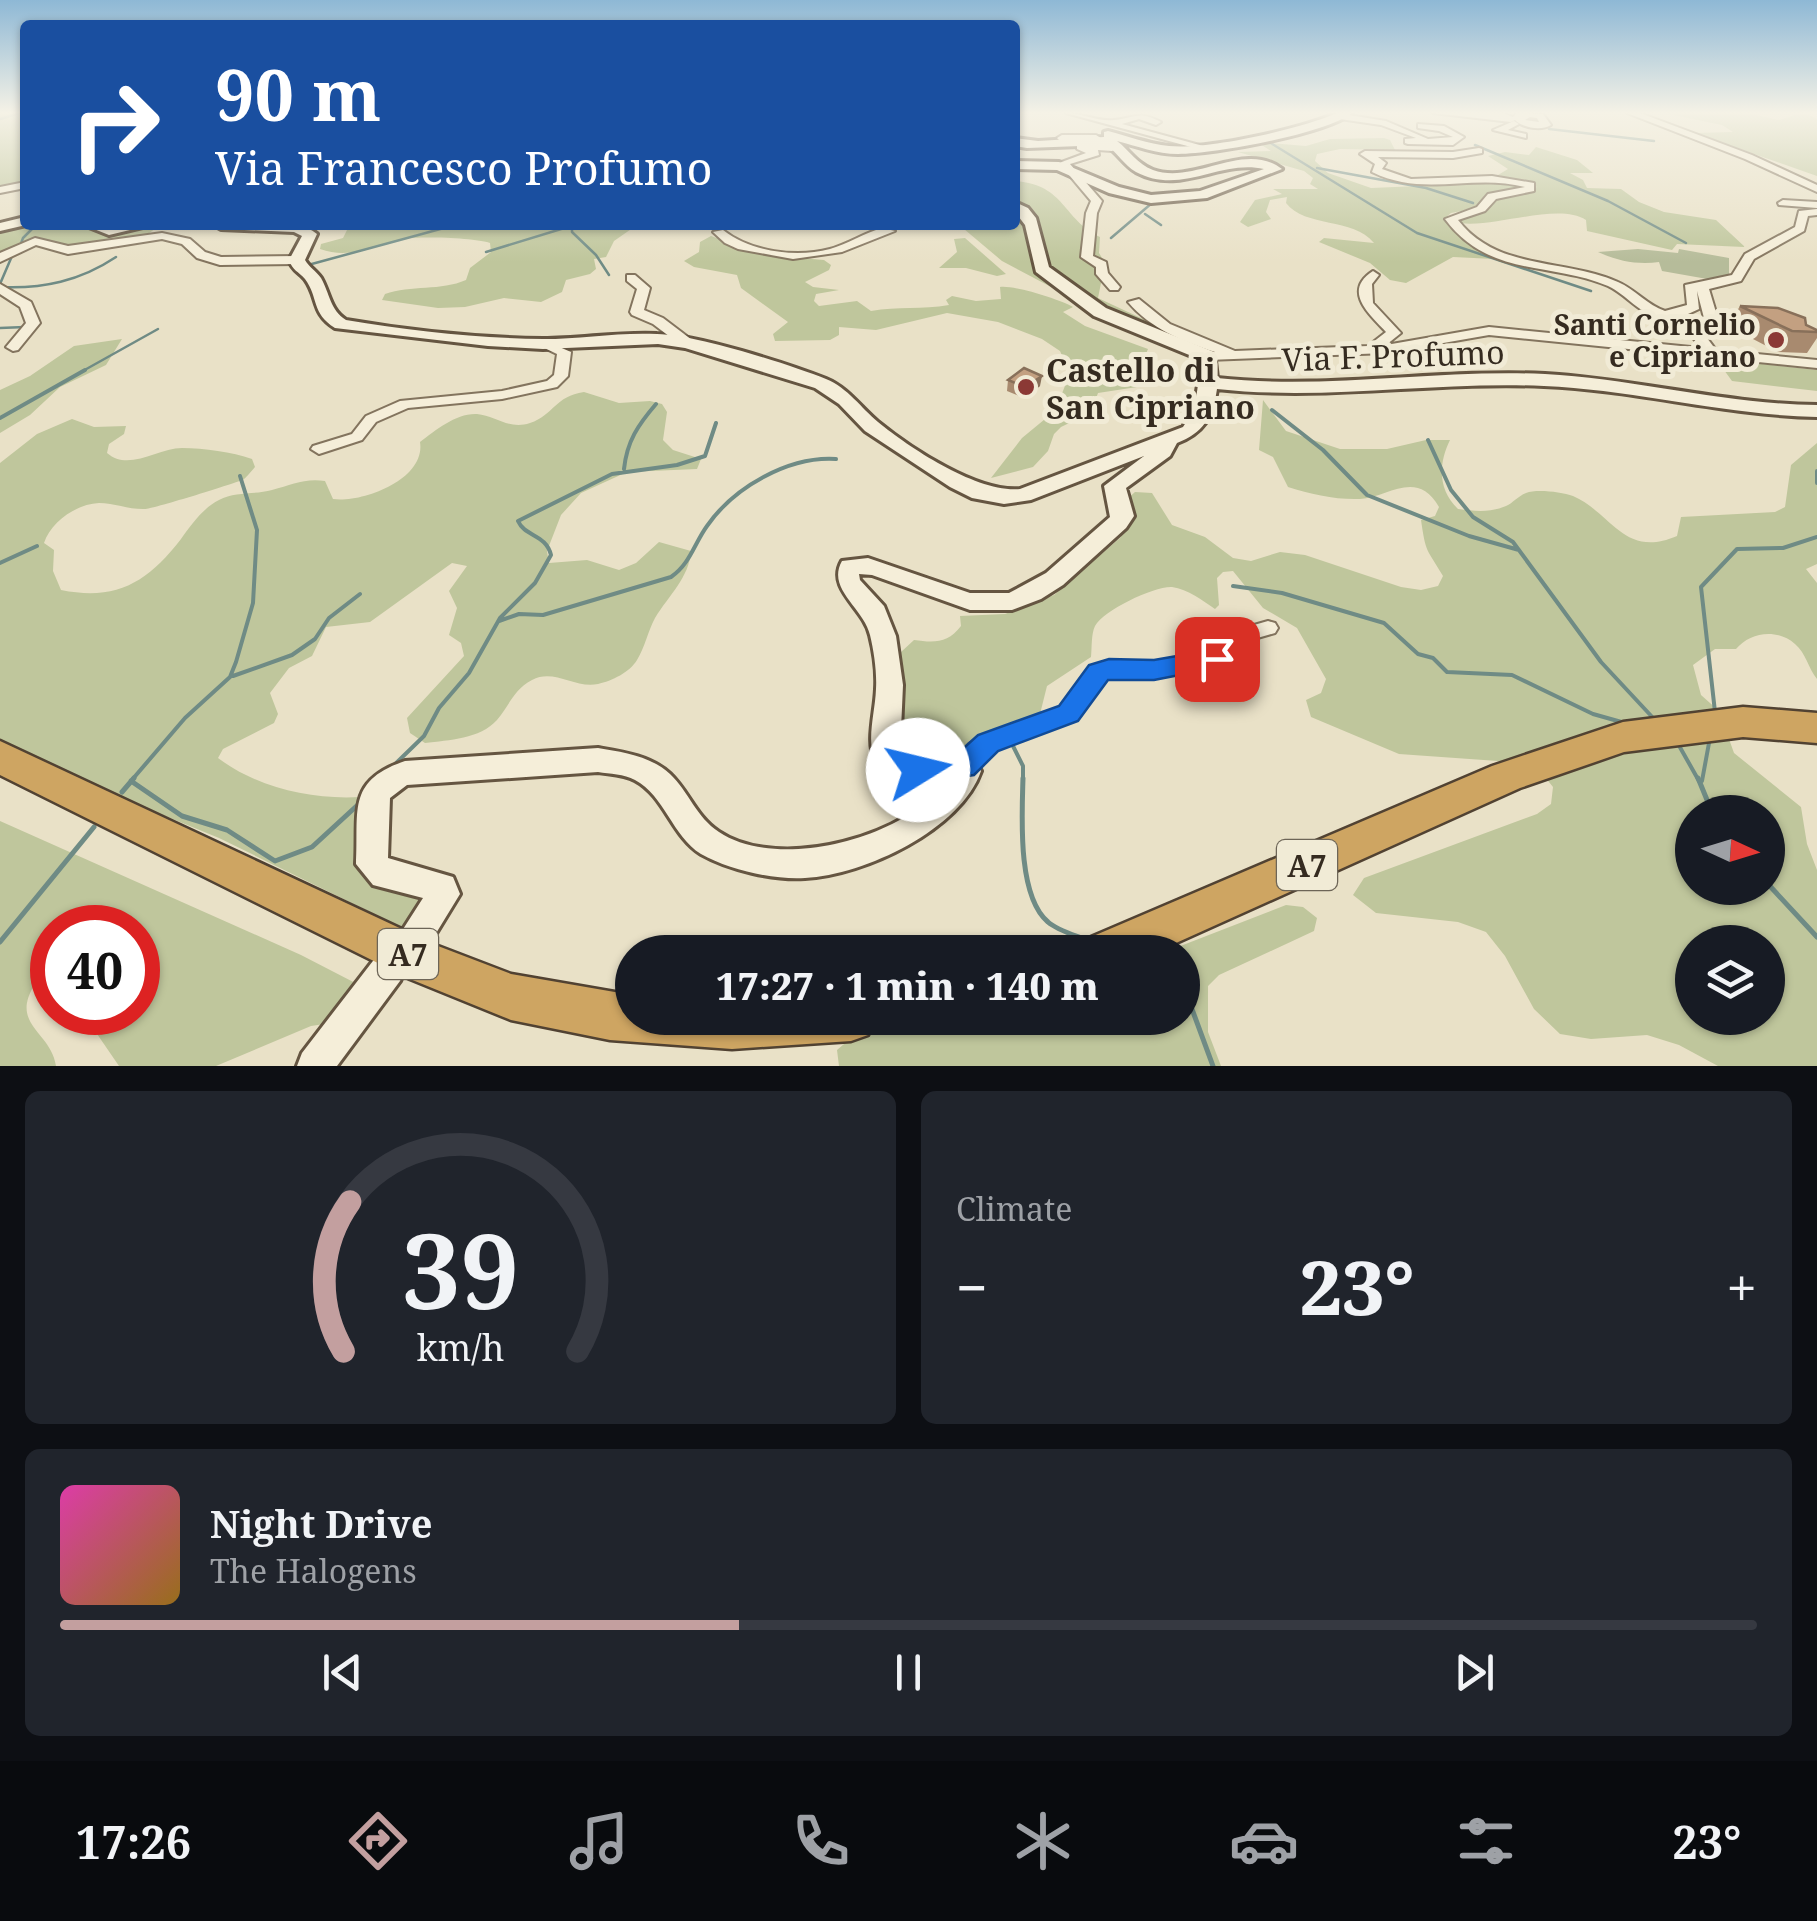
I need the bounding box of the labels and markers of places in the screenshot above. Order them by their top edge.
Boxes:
place label: Santi Cornelio e Cipriano [1554,305,1756,375]
marker: Santi Cornelio e Cipriano [1765,329,1787,351]
place label: Castello di San Cipriano [1046,348,1255,428]
marker: Castello di San Cipriano [1015,376,1037,398]
pin [1175,617,1260,702]

